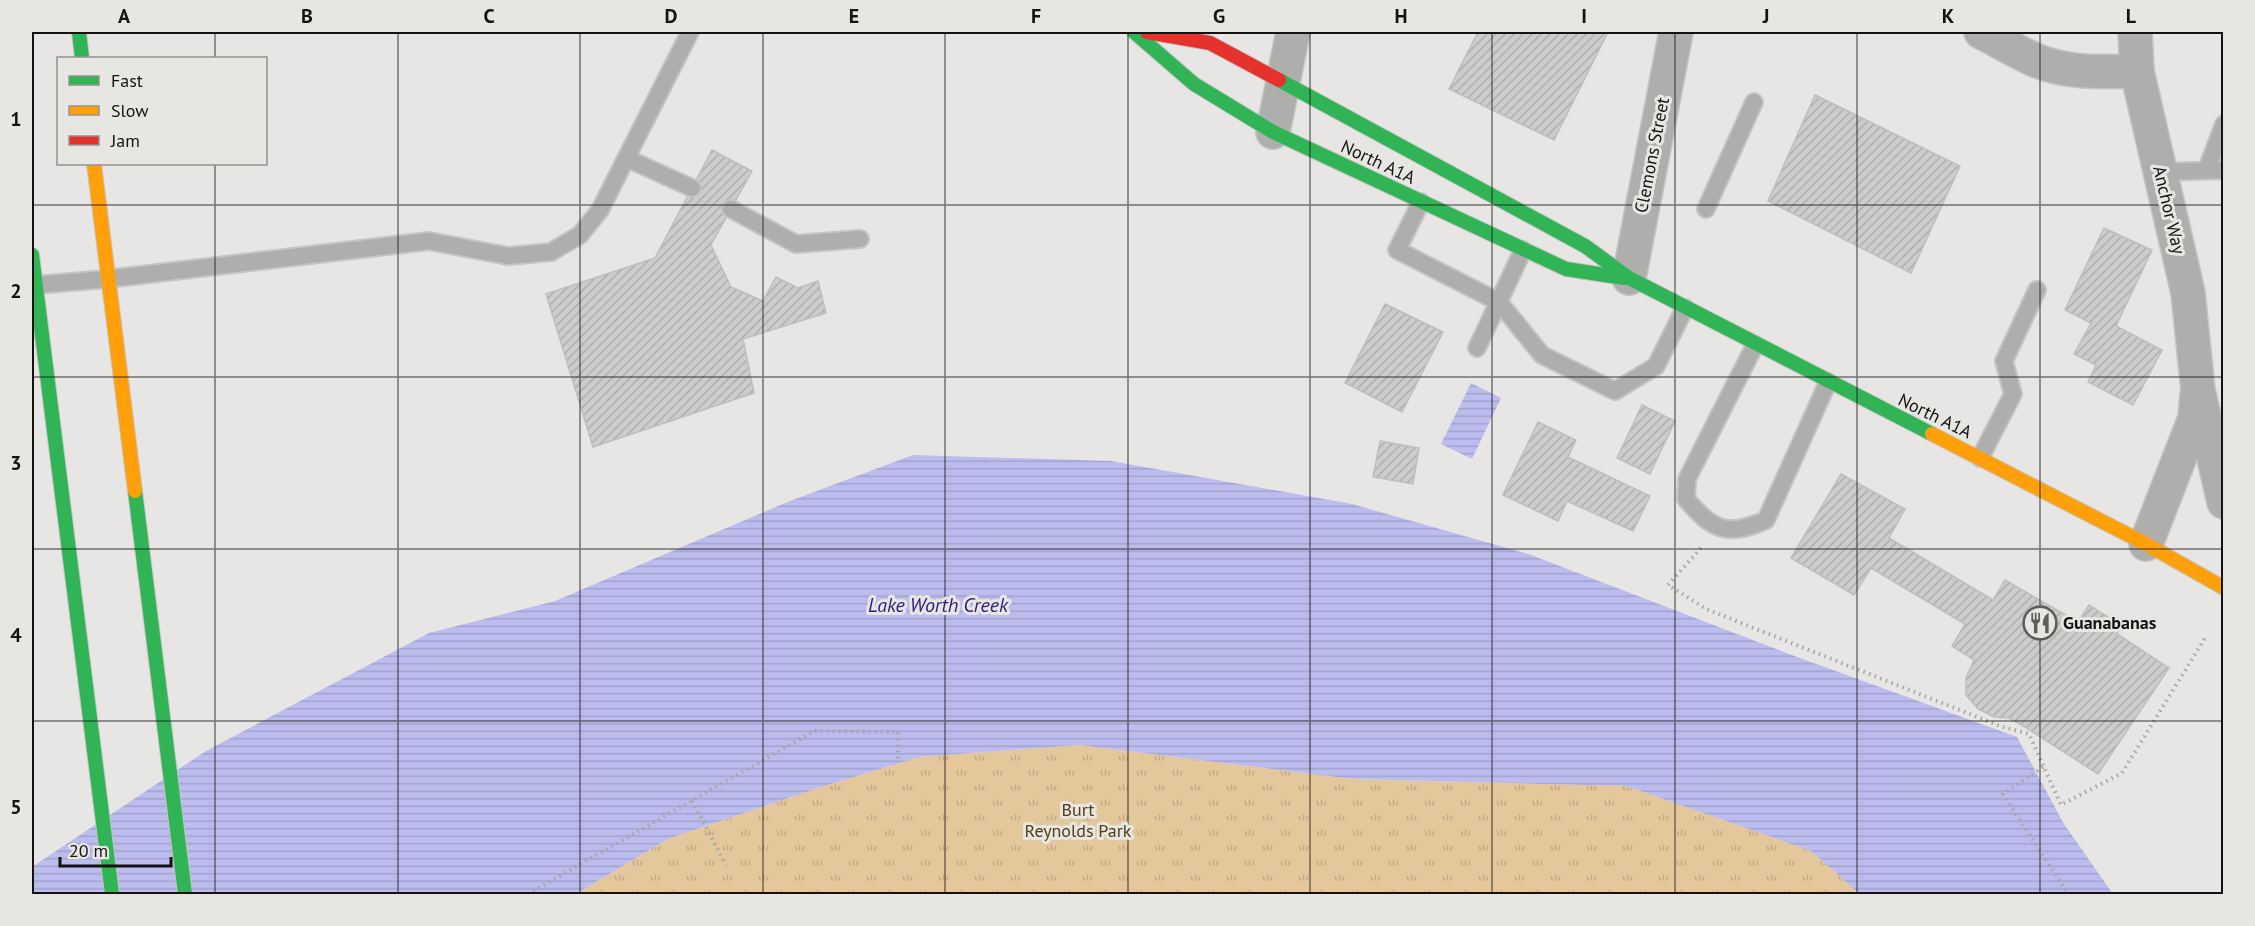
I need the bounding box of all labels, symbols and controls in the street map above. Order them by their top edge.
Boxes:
text: A [118,3,131,29]
text: B [301,3,313,29]
text: C [483,3,495,29]
text: D [665,3,678,29]
text: E [849,3,859,29]
text: F [1031,3,1041,29]
text: G [1213,3,1225,29]
text: H [1394,3,1408,29]
text: I [1581,3,1587,29]
text: J [1762,3,1769,29]
text: K [1942,3,1955,29]
text: L [2126,3,2137,29]
legend [57,57,267,165]
text: Fast [111,69,143,92]
street label: Clemons Street [1629,95,1674,215]
text: Slow [111,99,149,122]
text: 1 [10,106,22,132]
text: Jam [110,129,140,152]
street label: North A1A [1337,134,1420,189]
street label: Anchor Way [2148,163,2191,257]
text: 2 [10,278,22,304]
street label: North A1A [1894,388,1976,444]
text: 3 [10,450,22,476]
water label: Lake Worth Creek [868,592,1009,618]
restaurant icon: Guanabanas [2022,605,2058,641]
place label: Guanabanas [2063,611,2157,634]
text: 4 [10,622,22,648]
text: 5 [10,794,22,820]
park label: Burt Reynolds Park [1025,798,1132,842]
scale bar [60,830,171,868]
text: 20 m [69,839,108,862]

